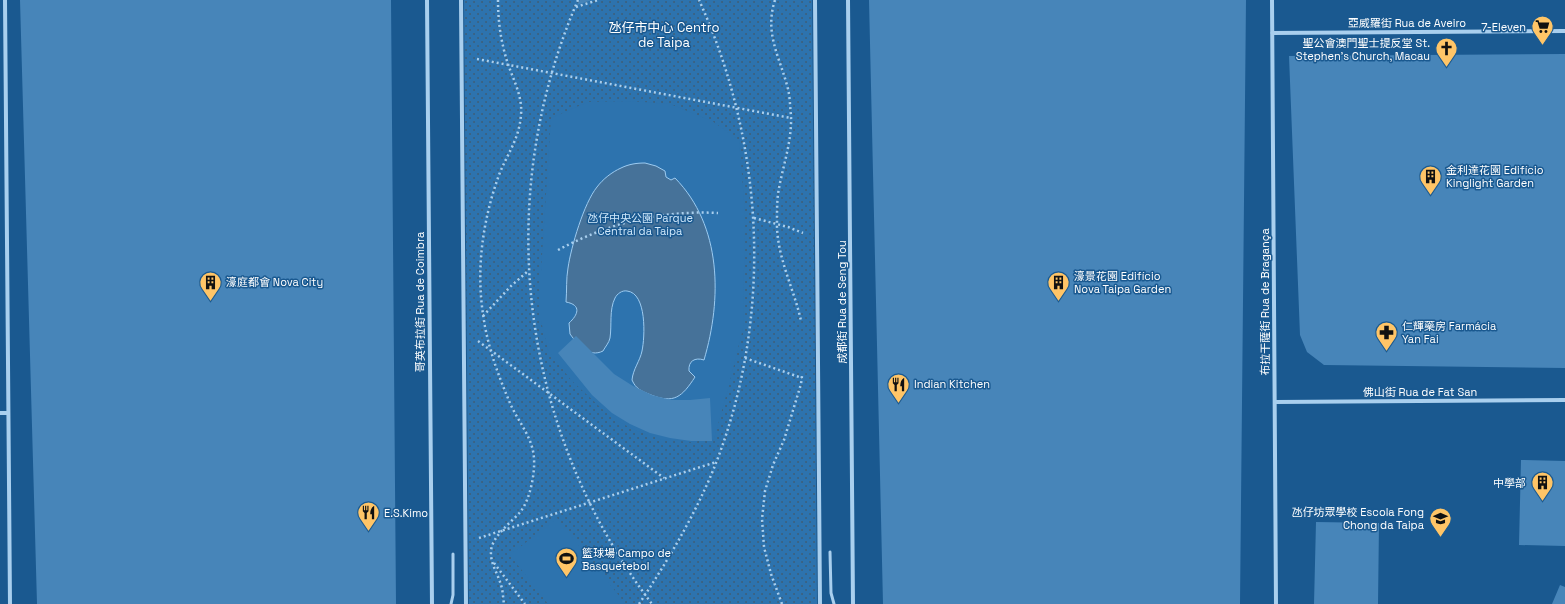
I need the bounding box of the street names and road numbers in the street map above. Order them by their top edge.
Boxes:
street label: 亞威羅街 Rua de Aveiro [1348,16,1466,30]
street label: 布拉干薩街 Rua de Bragança [1258,228,1272,376]
street label: 哥英布拉街 Rua de Coimbra [413,231,427,372]
street label: 成都街 Rua de Seng Tou [835,240,849,364]
street label: 佛山街 Rua de Fat San [1363,385,1477,399]

